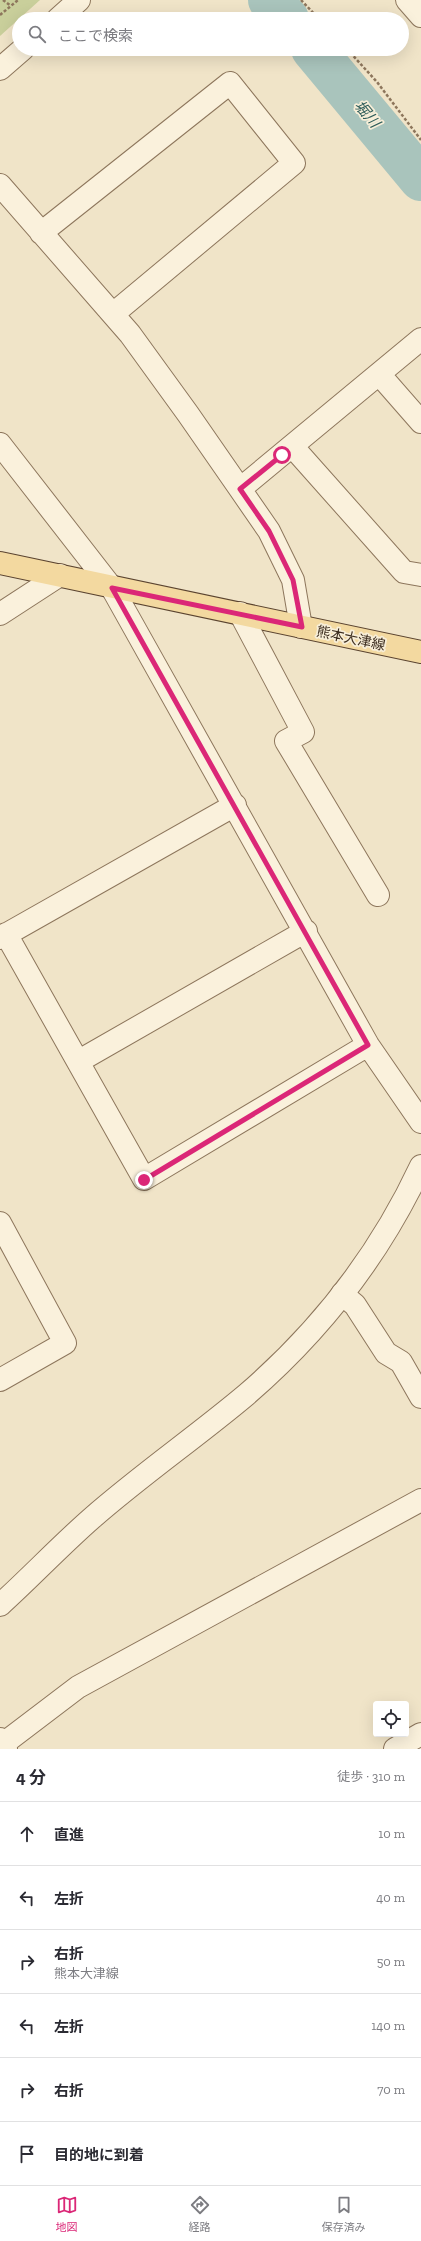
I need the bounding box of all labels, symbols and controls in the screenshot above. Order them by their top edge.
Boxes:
search box [12,12,409,56]
icon: search [26,23,48,45]
text: ここで検索 [58,27,133,45]
water label: 堀川 [350,97,385,133]
route start [273,446,291,464]
street label: 熊本大津線 [315,623,387,654]
route end [135,1171,153,1189]
map controls [373,1701,409,1737]
button: locate [373,1701,409,1737]
text: 4 分 [16,1767,46,1787]
text: 徒歩 · 310 m [337,1769,405,1784]
icon: ahead [16,1823,38,1845]
text: 直進 [54,1826,84,1844]
text: 10 m [378,1826,405,1841]
icon: left [16,1887,38,1909]
text: 左折 [54,1890,84,1908]
text: 40 m [376,1890,405,1905]
text: 右折 [54,1945,84,1963]
icon: right [16,1951,38,1973]
text: 50 m [377,1954,405,1969]
text: 熊本大津線 [54,1966,119,1981]
icon: left [16,2015,38,2037]
text: 左折 [54,2018,84,2036]
text: 140 m [371,2018,405,2033]
icon: right [16,2079,38,2101]
text: 右折 [54,2082,84,2100]
text: 70 m [377,2082,405,2097]
icon: arrive [16,2143,38,2165]
text: 目的地に到着 [54,2146,144,2164]
tab: 地図 [56,2194,78,2234]
tab: 経路 [189,2194,211,2234]
tab: 保存済み [322,2194,366,2234]

